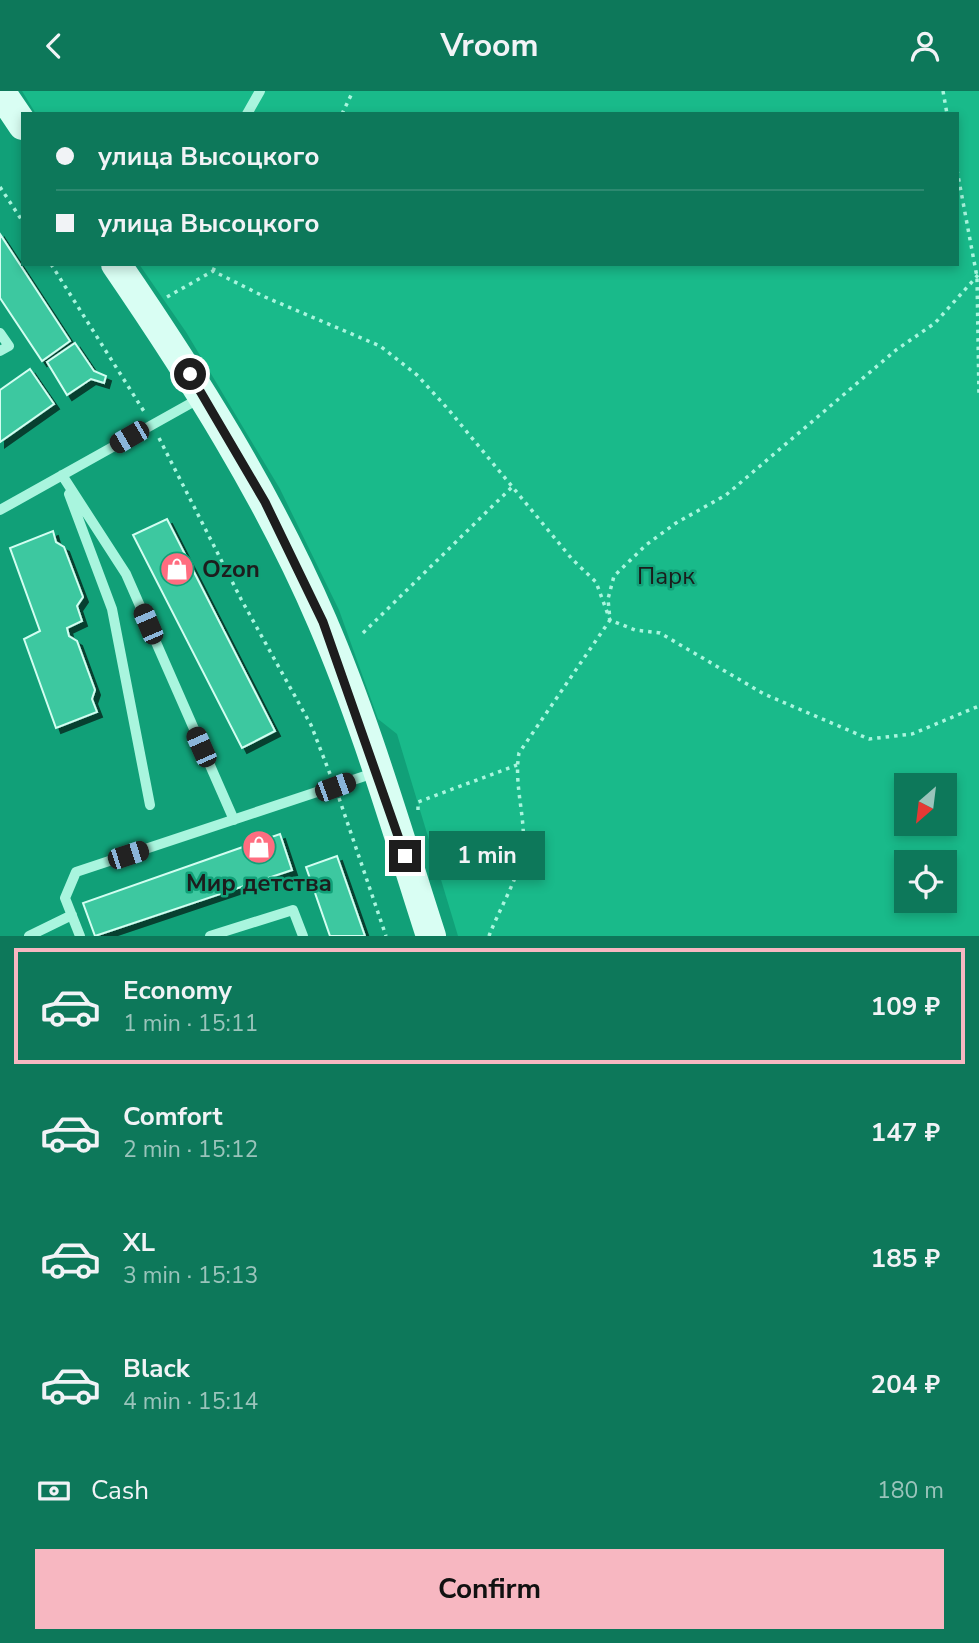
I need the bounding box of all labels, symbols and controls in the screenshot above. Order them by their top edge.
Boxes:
text: Vroom [440,24,539,67]
icon: back [35,27,73,65]
icon: person [906,27,944,65]
text: улица Высоцкого [98,139,320,174]
text: улица Высоцкого [98,206,320,241]
route start [174,358,206,390]
car [106,417,153,457]
shop icon: Ozon [158,550,196,588]
place label: Ozon [202,553,260,585]
park label: Парк [637,560,695,592]
car [131,601,166,647]
car [183,724,220,770]
car [312,770,359,804]
north arrow [894,773,957,837]
map controls [894,773,957,913]
shop icon: Мир детства [240,828,278,866]
callout: 1 min [430,831,545,881]
car [105,839,152,871]
route end [389,840,421,872]
text: 1 min [457,840,517,871]
button: locate [894,850,957,913]
place label: Мир детства [186,867,332,899]
text: Economy [123,973,232,1008]
icon: car [39,975,102,1038]
text: 109 ₽ [871,989,940,1024]
text: 1 min · 15:11 [123,1008,258,1039]
text: Comfort [123,1099,223,1134]
icon: car [39,1101,102,1164]
text: 147 ₽ [871,1115,940,1150]
text: 2 min · 15:12 [123,1134,258,1165]
text: XL [123,1225,155,1260]
icon: car [39,1227,102,1290]
text: 185 ₽ [871,1241,940,1276]
text: 3 min · 15:13 [123,1260,258,1291]
text: Black [123,1351,190,1386]
icon: car [39,1353,102,1416]
text: 204 ₽ [871,1367,940,1402]
text: 4 min · 15:14 [123,1386,258,1417]
icon: cash [35,1472,73,1510]
text: Cash [91,1473,149,1508]
text: 180 m [877,1475,944,1506]
button: Confirm [35,1549,944,1629]

